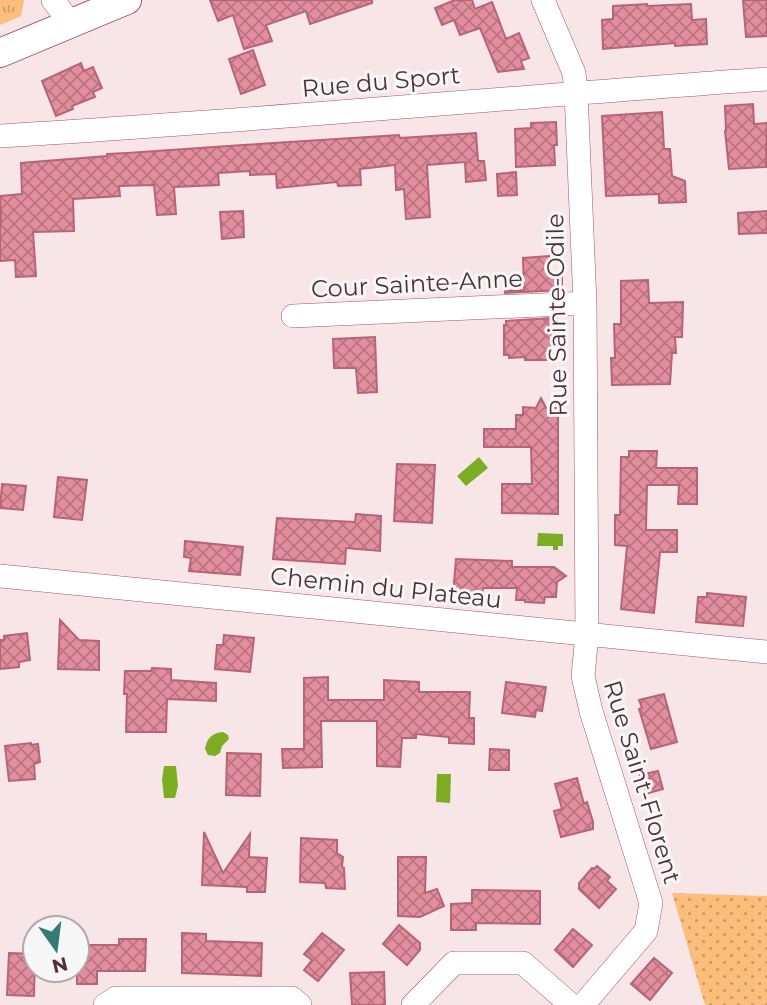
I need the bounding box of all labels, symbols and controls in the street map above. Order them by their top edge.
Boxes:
street label: Rue du Sport [301,60,462,103]
street label: Rue Sainte-Odile [540,213,573,417]
street label: Cour Sainte-Anne [310,263,524,304]
street label: Chemin du Plateau [269,561,503,614]
street label: Rue Saint-Florent [598,677,687,887]
north arrow [21,914,91,984]
text: N [50,952,70,978]

